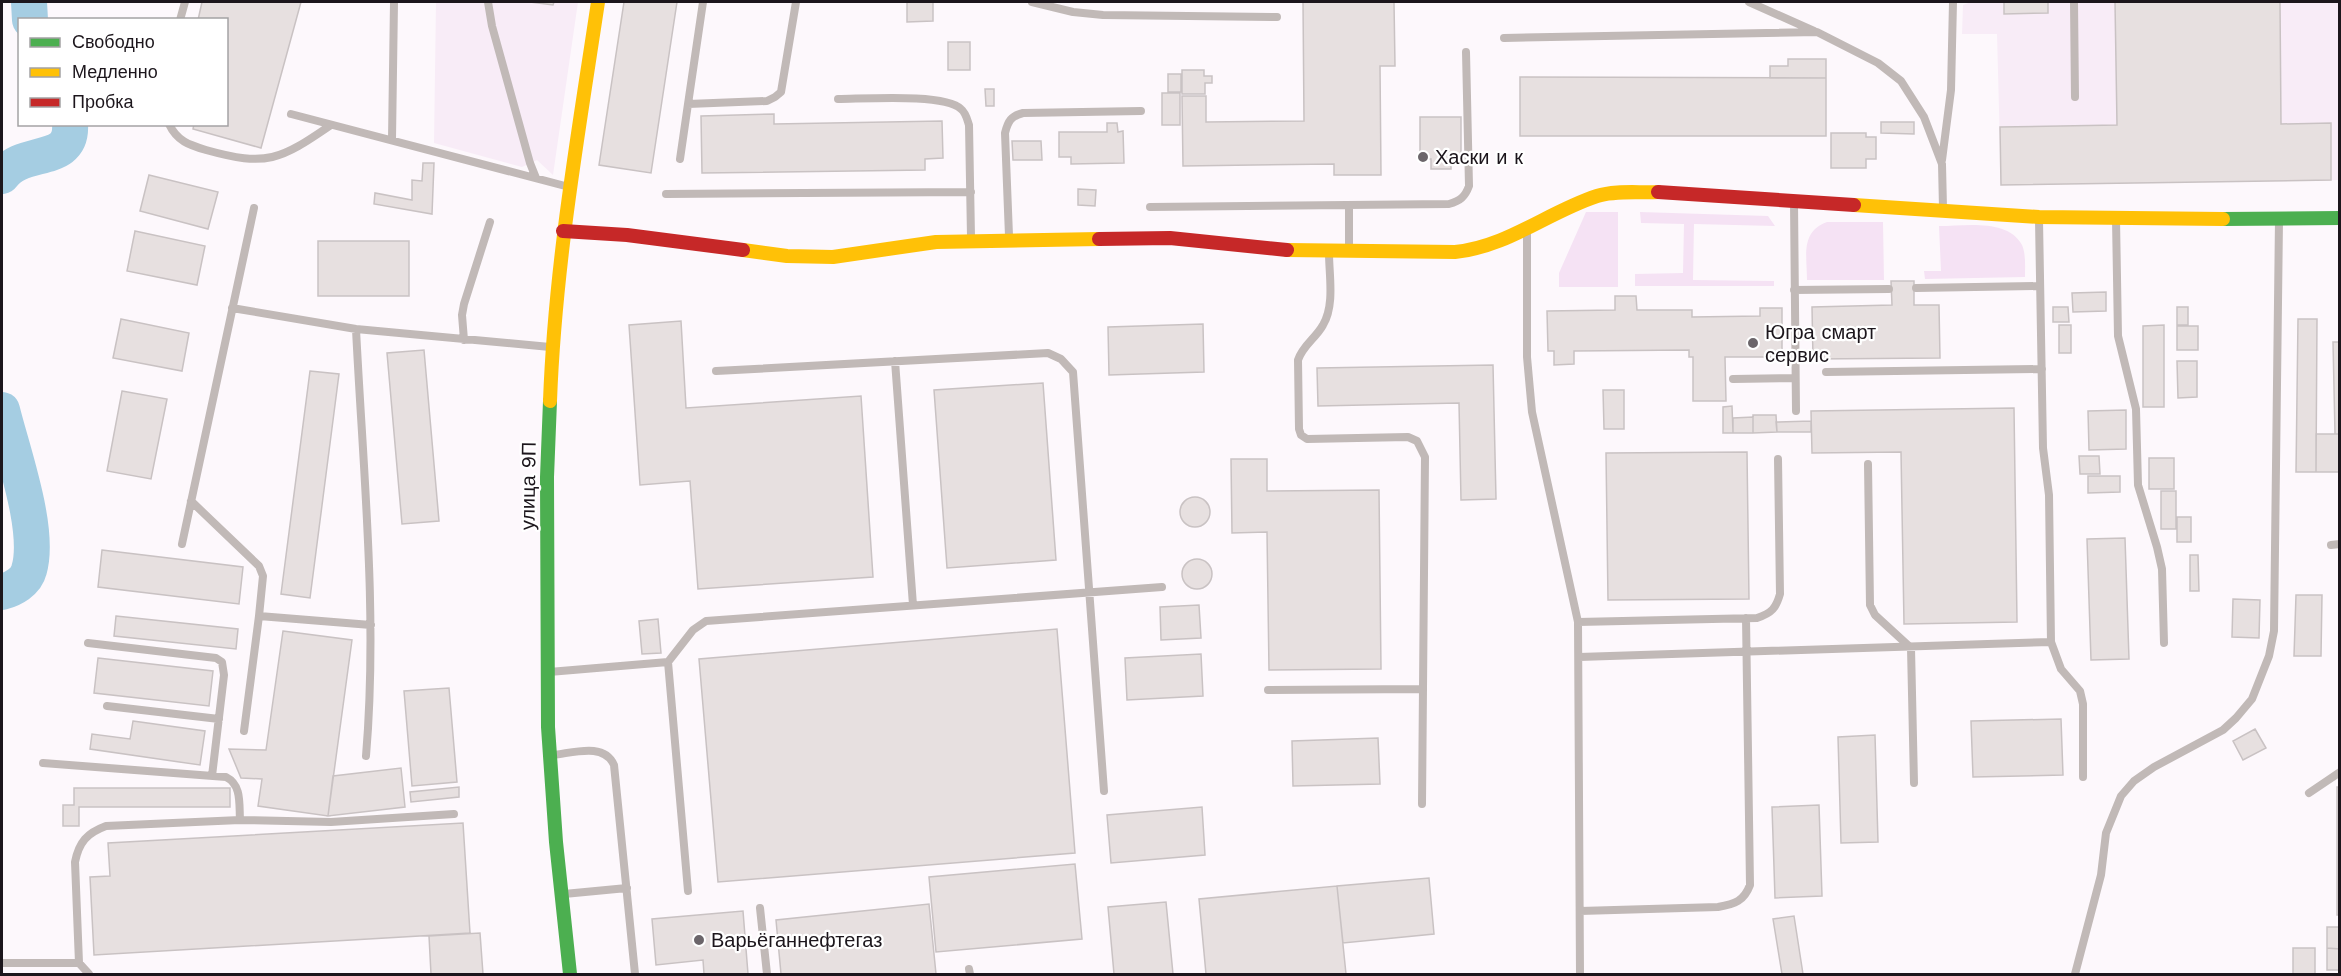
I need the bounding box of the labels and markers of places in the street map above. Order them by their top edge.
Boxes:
place label: Хаски и к [1435,145,1523,169]
marker: Хаски и к [1416,150,1430,164]
place label: Югра смарт сервис [1765,320,1876,367]
marker: Югра смарт сервис [1746,336,1760,350]
place label: Варьёганнефтегаз [711,928,882,952]
marker: Варьёганнефтегаз [692,933,706,947]

